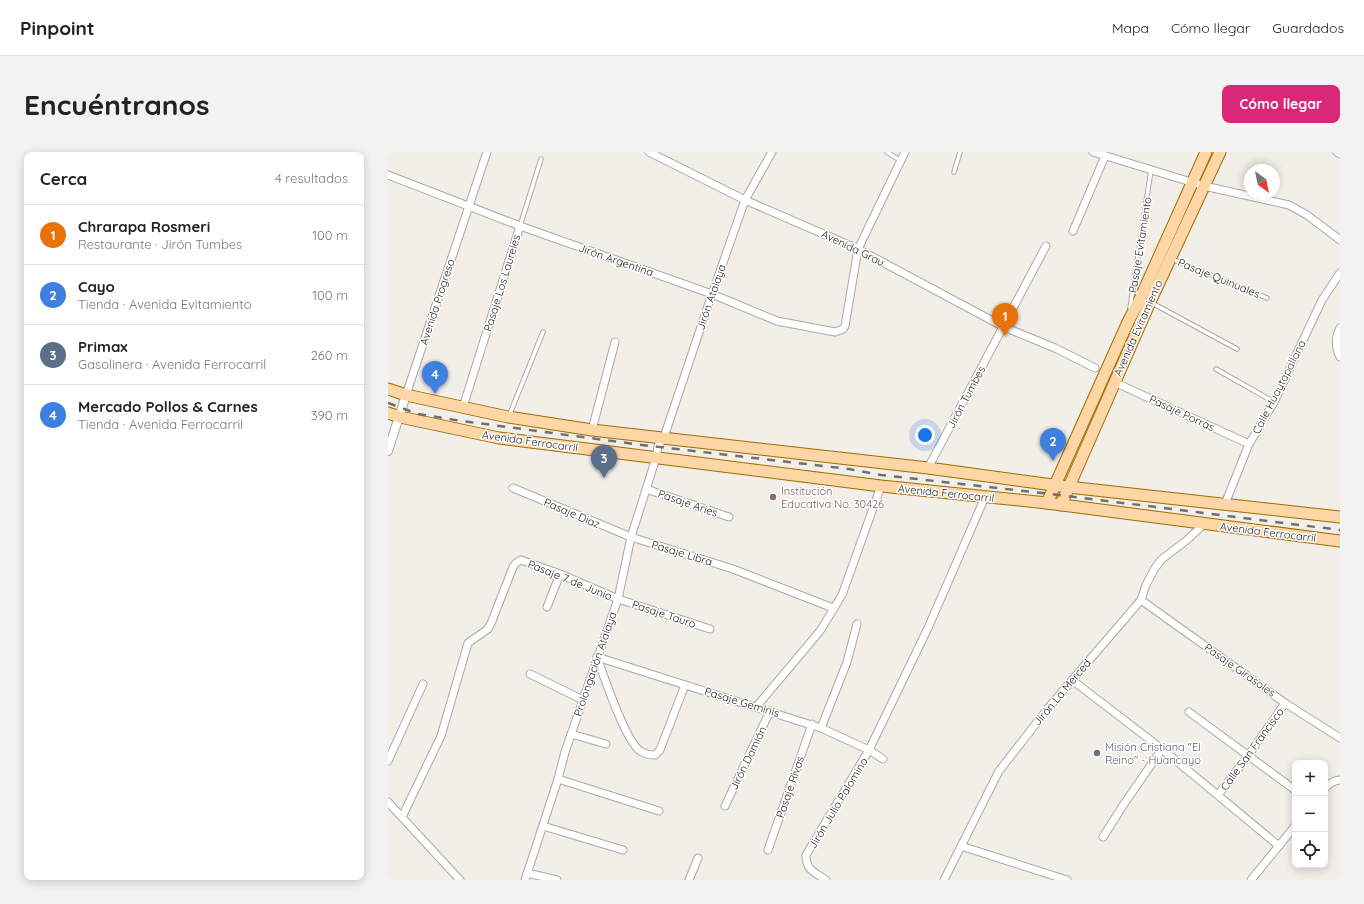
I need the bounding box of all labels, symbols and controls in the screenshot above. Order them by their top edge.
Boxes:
text: Pinpoint [20,16,95,40]
text: Mapa [1112,19,1149,37]
text: Cómo llegar [1171,19,1250,37]
text: Guardados [1272,19,1344,37]
button: Cómo llegar [1222,85,1340,123]
text: Encuéntranos [24,87,209,122]
north arrow [1244,164,1280,200]
text: Cerca [40,168,87,189]
text: 4 resultados [275,170,348,186]
street label: Pasaje Evitamiento [1125,196,1155,294]
text: Chrarapa Rosmeri [78,217,210,236]
text: 1 [50,227,56,243]
text: 100 m [312,227,348,243]
street label: Avenida Grau [819,227,887,269]
street label: Pasaje Los Laureles [481,233,523,333]
text: Restaurante · Jirón Tumbes [78,236,242,252]
street label: Jirón Argentina [577,241,655,279]
street label: Pasaje Quinuales [1176,255,1262,301]
street label: Avenida Progreso [416,257,458,347]
street label: Jirón Atalaya [693,262,729,332]
text: Cayo [78,277,115,296]
street label: Avenida Evitamiento [1111,277,1166,378]
text: 2 [49,287,57,303]
text: 100 m [312,287,348,303]
text: Tienda · Avenida Evitamiento [78,296,252,312]
pin: 1 [992,303,1018,336]
text: Primax [78,337,128,356]
street label: Calle Huaytapallana [1249,338,1309,436]
text: 3 [50,347,56,363]
text: 260 m [311,347,348,363]
text: Gasolinera · Avenida Ferrocarril [78,356,266,372]
pin: 4 [422,361,448,394]
street label: Jirón Tumbes [944,363,988,431]
street label: Pasaje Porras [1147,392,1217,434]
text: Mercado Pollos & Carnes [78,397,258,416]
text: 4 [49,407,57,423]
text: 390 m [311,407,348,423]
text: Tienda · Avenida Ferrocarril [78,416,243,432]
your location [915,425,935,445]
street label: Avenida Ferrocarril [481,427,579,455]
pin: 2 [1040,428,1066,461]
pin: 3 [591,445,617,478]
street label: Avenida Ferrocarril [897,481,995,505]
place label: Institución Educativa No. 30426 [781,484,884,511]
street label: Pasaje Aries [656,486,720,520]
marker: Institución Educativa No. 30426 [768,492,778,502]
street label: Pasaje Diaz [542,495,602,531]
street label: Avenida Ferrocarril [1219,519,1317,545]
street label: Pasaje Libra [650,537,714,569]
street label: Pasaje 7 de Junio [526,557,615,603]
street label: Pasaje Tauro [630,597,698,631]
street label: Prolongación Atalaya [571,610,619,718]
street label: Pasaje Girasoles [1202,640,1278,700]
street label: Jirón La Merced [1030,656,1094,728]
street label: Pasaje Geminis [703,684,781,720]
street label: Calle San Francisco [1217,705,1287,793]
street label: Jirón Damián [727,724,769,792]
place label: Misión Cristiana "El Reino" - Huancayo [1105,740,1201,767]
marker: Misión Cristiana "El Reino" - Huancayo [1092,748,1102,758]
street label: Pasaje Rivas [773,754,807,820]
street label: Jirón Julio Palomino [805,755,871,851]
map controls [1292,760,1328,868]
button: + [1292,760,1328,796]
button: − [1292,796,1328,832]
button: locate [1292,832,1328,868]

